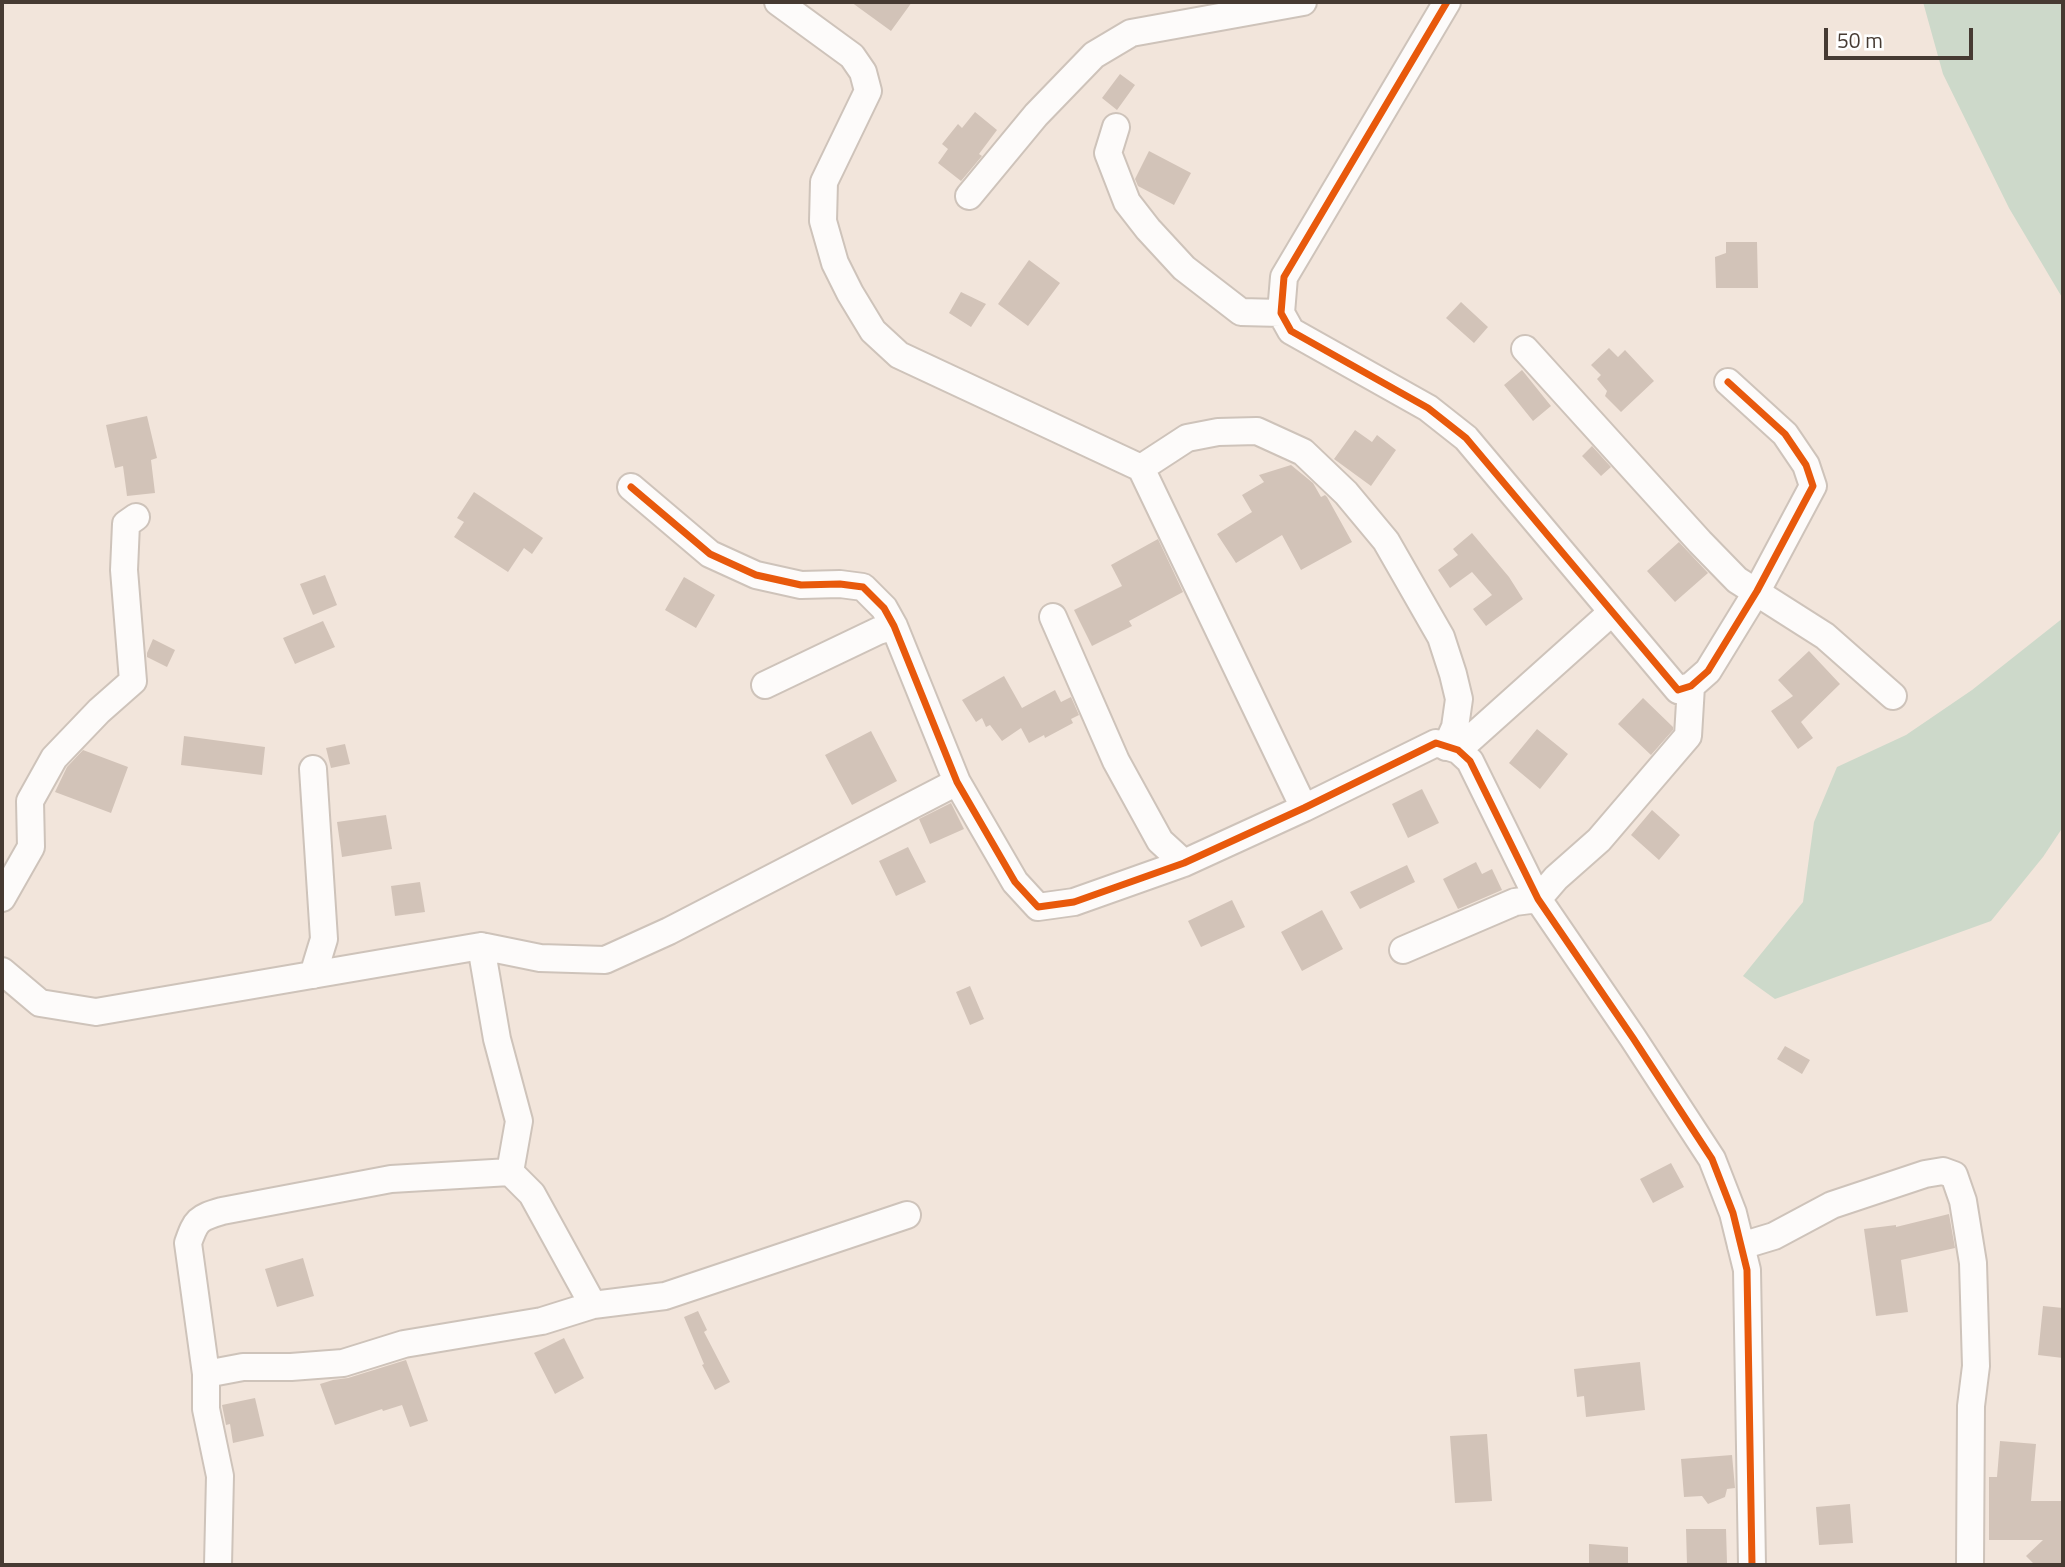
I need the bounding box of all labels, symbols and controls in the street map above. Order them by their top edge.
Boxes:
scale bar [1827,14,1976,58]
text: 50 m [1837,24,1883,56]

